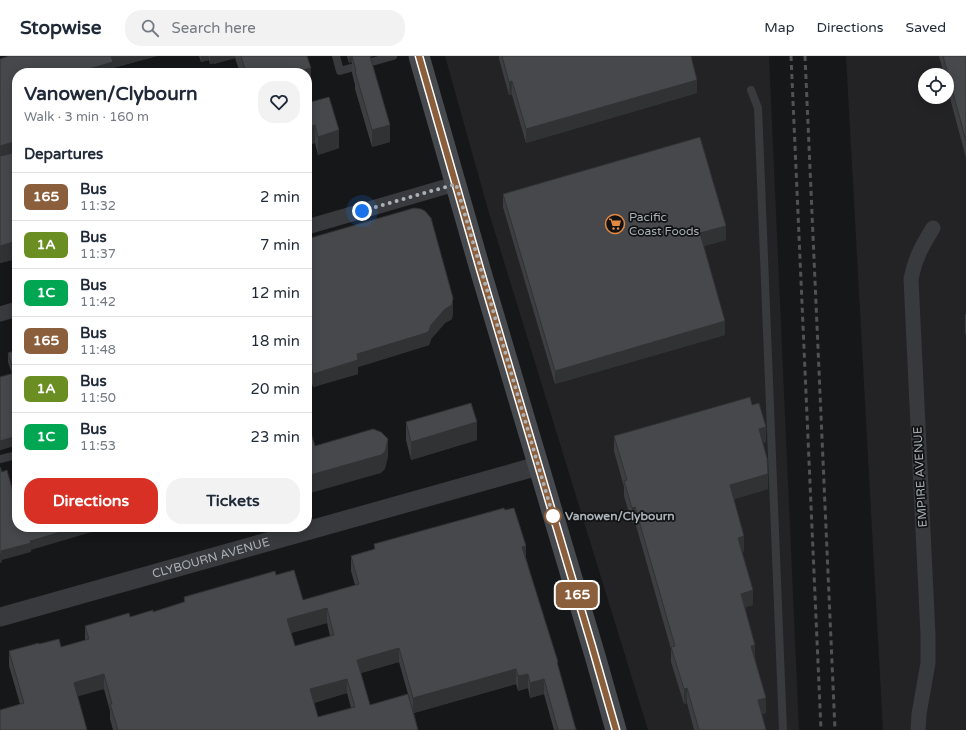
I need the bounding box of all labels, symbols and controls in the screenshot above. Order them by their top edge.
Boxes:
search box [125,10,405,46]
text: Stopwise [20,17,101,39]
icon: search [139,17,161,39]
text: Search here [171,19,256,37]
text: Map [764,19,795,36]
text: Directions [817,19,884,36]
text: Saved [906,19,946,36]
map controls [918,68,954,104]
button: locate [918,68,954,104]
button: heart [258,81,300,123]
text: Vanowen/Clybourn [24,83,198,105]
text: Walk · 3 min · 160 m [24,109,149,125]
text: Departures [24,145,103,163]
text: Bus [80,180,107,198]
text: 165 [33,188,59,205]
text: 2 min [260,188,300,206]
text: 11:32 [80,198,116,214]
your location [352,201,372,221]
place label: Pacific Coast Foods [629,210,700,238]
supermarket icon: Pacific Coast Foods [604,213,626,235]
text: Bus [80,228,107,246]
text: 1A [36,236,56,253]
text: 7 min [260,236,300,254]
text: 11:37 [80,246,116,262]
text: Bus [80,276,107,294]
text: 1C [37,284,55,301]
text: 12 min [251,284,300,302]
text: 11:42 [80,294,116,310]
text: Bus [80,324,107,342]
text: 165 [33,332,59,349]
text: 18 min [251,332,300,350]
text: 11:48 [80,342,116,358]
text: Bus [80,372,107,390]
text: 1A [36,380,56,397]
text: 20 min [251,380,300,398]
text: 11:50 [80,390,116,406]
text: Bus [80,420,107,438]
street label: EMPIRE AVENUE [910,426,930,528]
text: 1C [37,428,55,445]
text: 23 min [251,428,300,446]
text: 11:53 [80,438,116,454]
button: Directions [24,478,158,524]
button: Tickets [166,478,300,524]
marker: Vanowen/Clybourn [544,507,562,525]
place label: Vanowen/Clybourn [565,509,675,524]
street label: CLYBOURN AVENUE [151,535,271,581]
line badge: 165 [554,582,600,608]
text: 165 [564,586,590,603]

